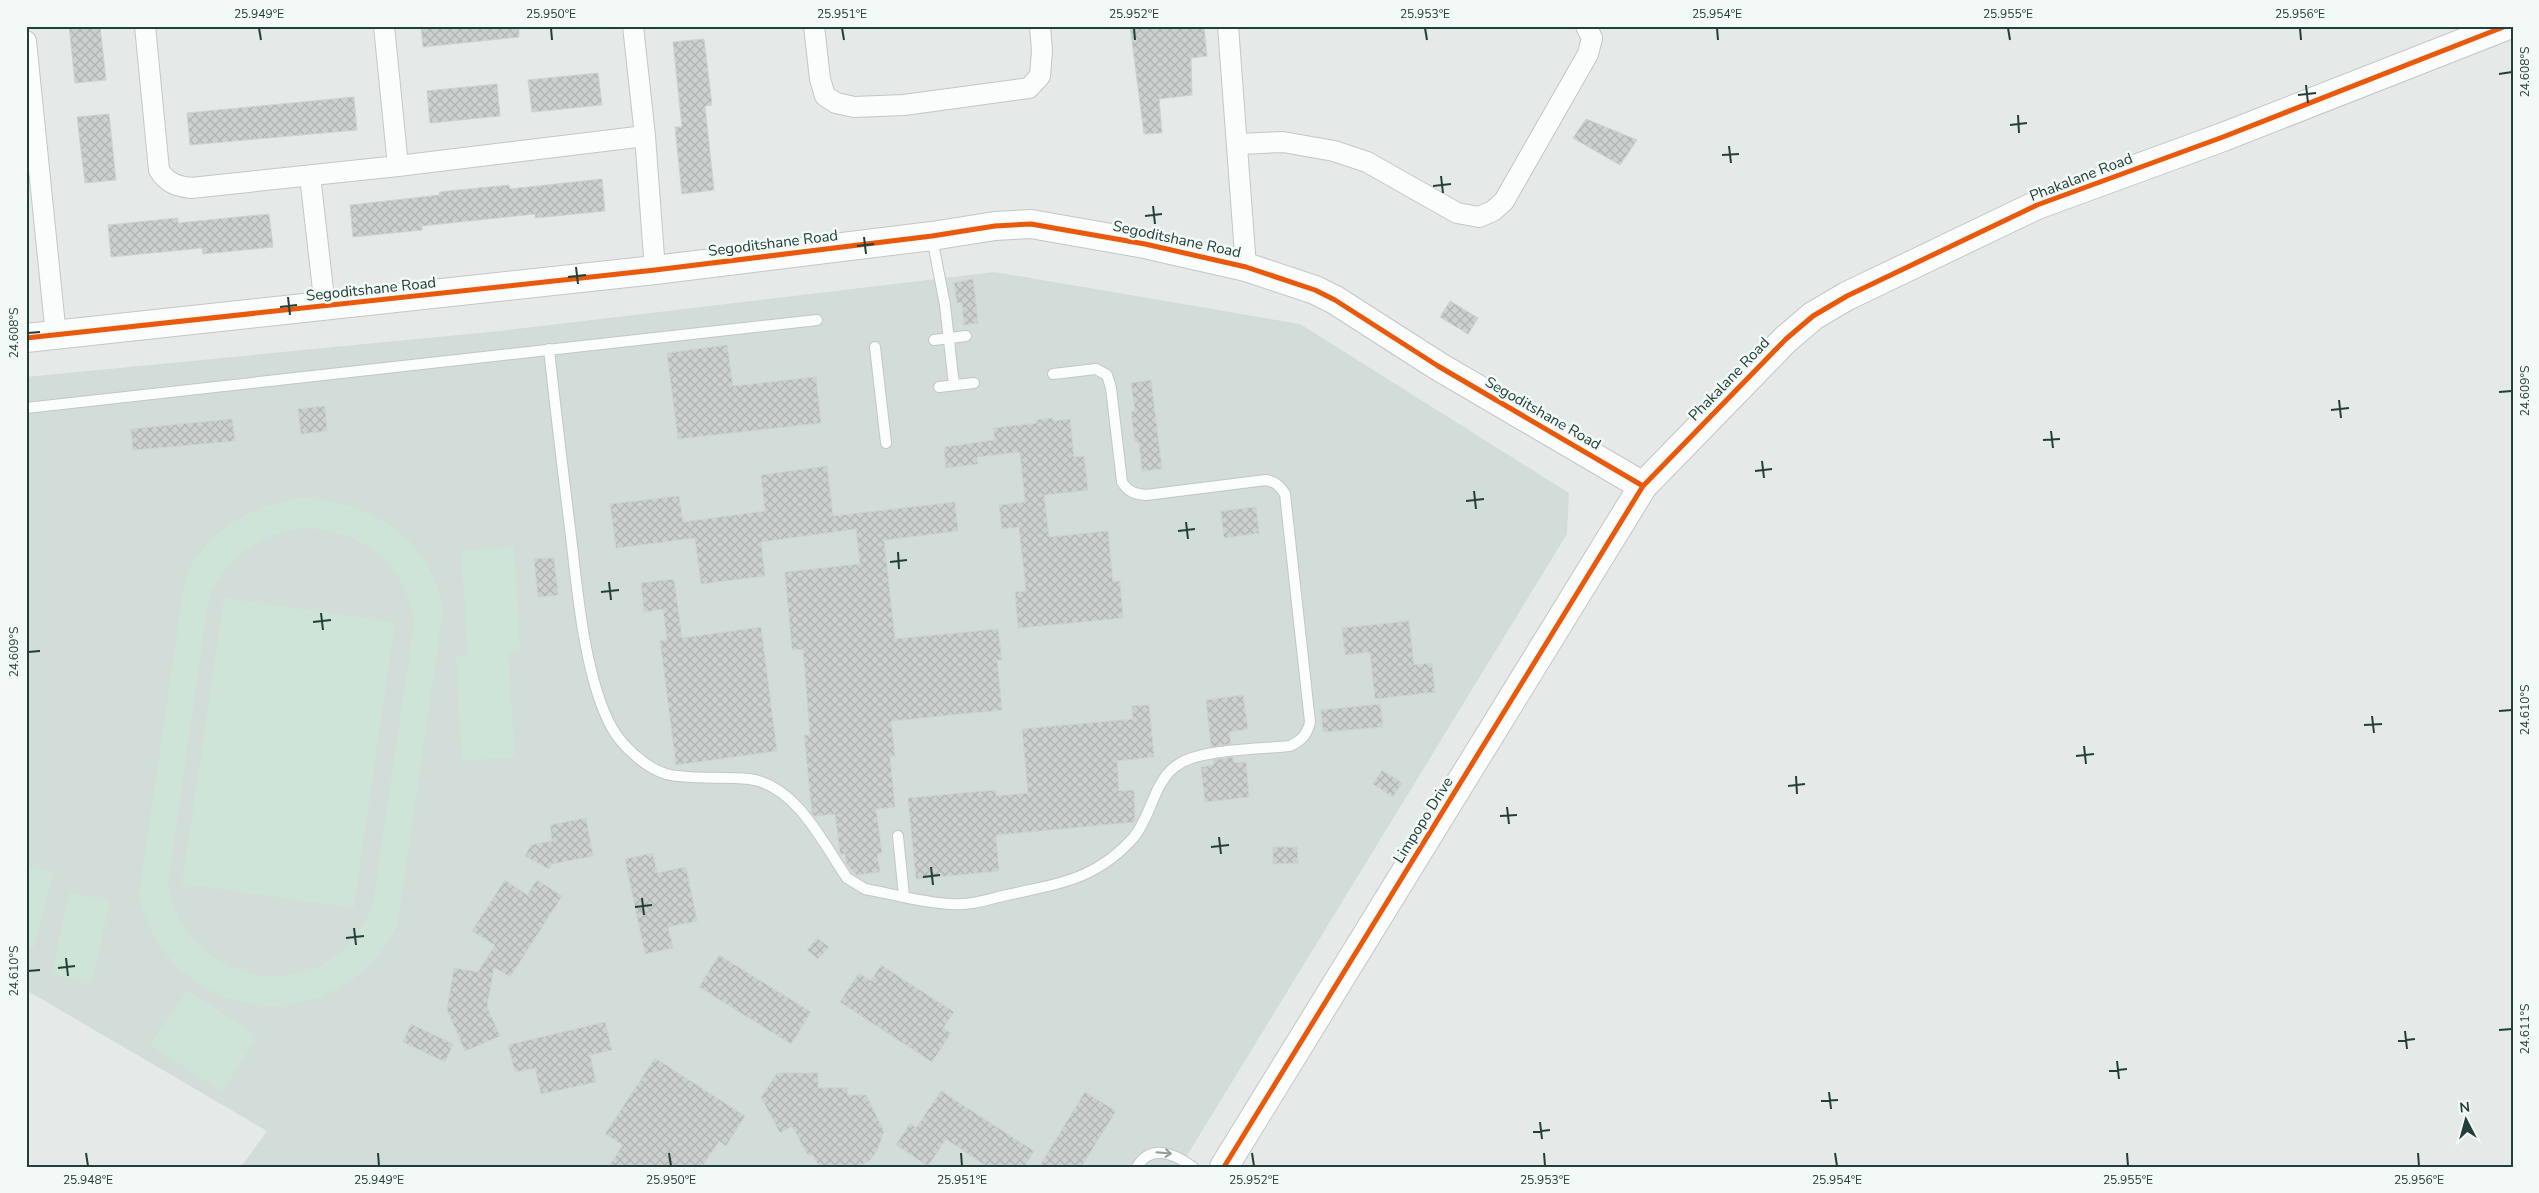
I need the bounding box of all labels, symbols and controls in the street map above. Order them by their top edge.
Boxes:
text: 25.949°E [234,6,284,22]
text: 25.950°E [526,6,576,22]
text: 25.951°E [817,6,867,22]
text: 25.952°E [1109,6,1159,22]
text: 25.953°E [1400,6,1450,22]
text: 25.954°E [1692,6,1742,22]
text: 25.955°E [1983,6,2033,22]
text: 25.956°E [2275,6,2325,22]
text: 24.608°S [2517,47,2533,97]
street label: Phakalane Road [2027,148,2135,206]
street label: Segoditshane Road [1111,216,1243,262]
street label: Segoditshane Road [707,225,839,261]
street label: Segoditshane Road [305,272,437,306]
text: 24.608°S [6,308,22,358]
street label: Phakalane Road [1684,333,1774,425]
text: 24.609°S [2517,366,2533,416]
street label: Segoditshane Road [1481,372,1605,454]
text: 24.609°S [6,627,22,677]
text: 24.610°S [2517,685,2533,735]
street label: Limpopo Drive [1389,773,1457,867]
text: 24.610°S [6,946,22,996]
text: 24.611°S [2517,1004,2533,1054]
north arrow [2442,1096,2492,1146]
text: N [2458,1098,2471,1118]
one-way arrow [1155,1149,1171,1158]
text: 25.948°E [63,1172,113,1188]
text: 25.949°E [354,1172,404,1188]
text: 25.950°E [646,1172,696,1188]
text: 25.951°E [937,1172,987,1188]
text: 25.952°E [1229,1172,1279,1188]
text: 25.953°E [1520,1172,1570,1188]
text: 25.954°E [1812,1172,1862,1188]
text: 25.955°E [2103,1172,2153,1188]
text: 25.956°E [2394,1172,2444,1188]

